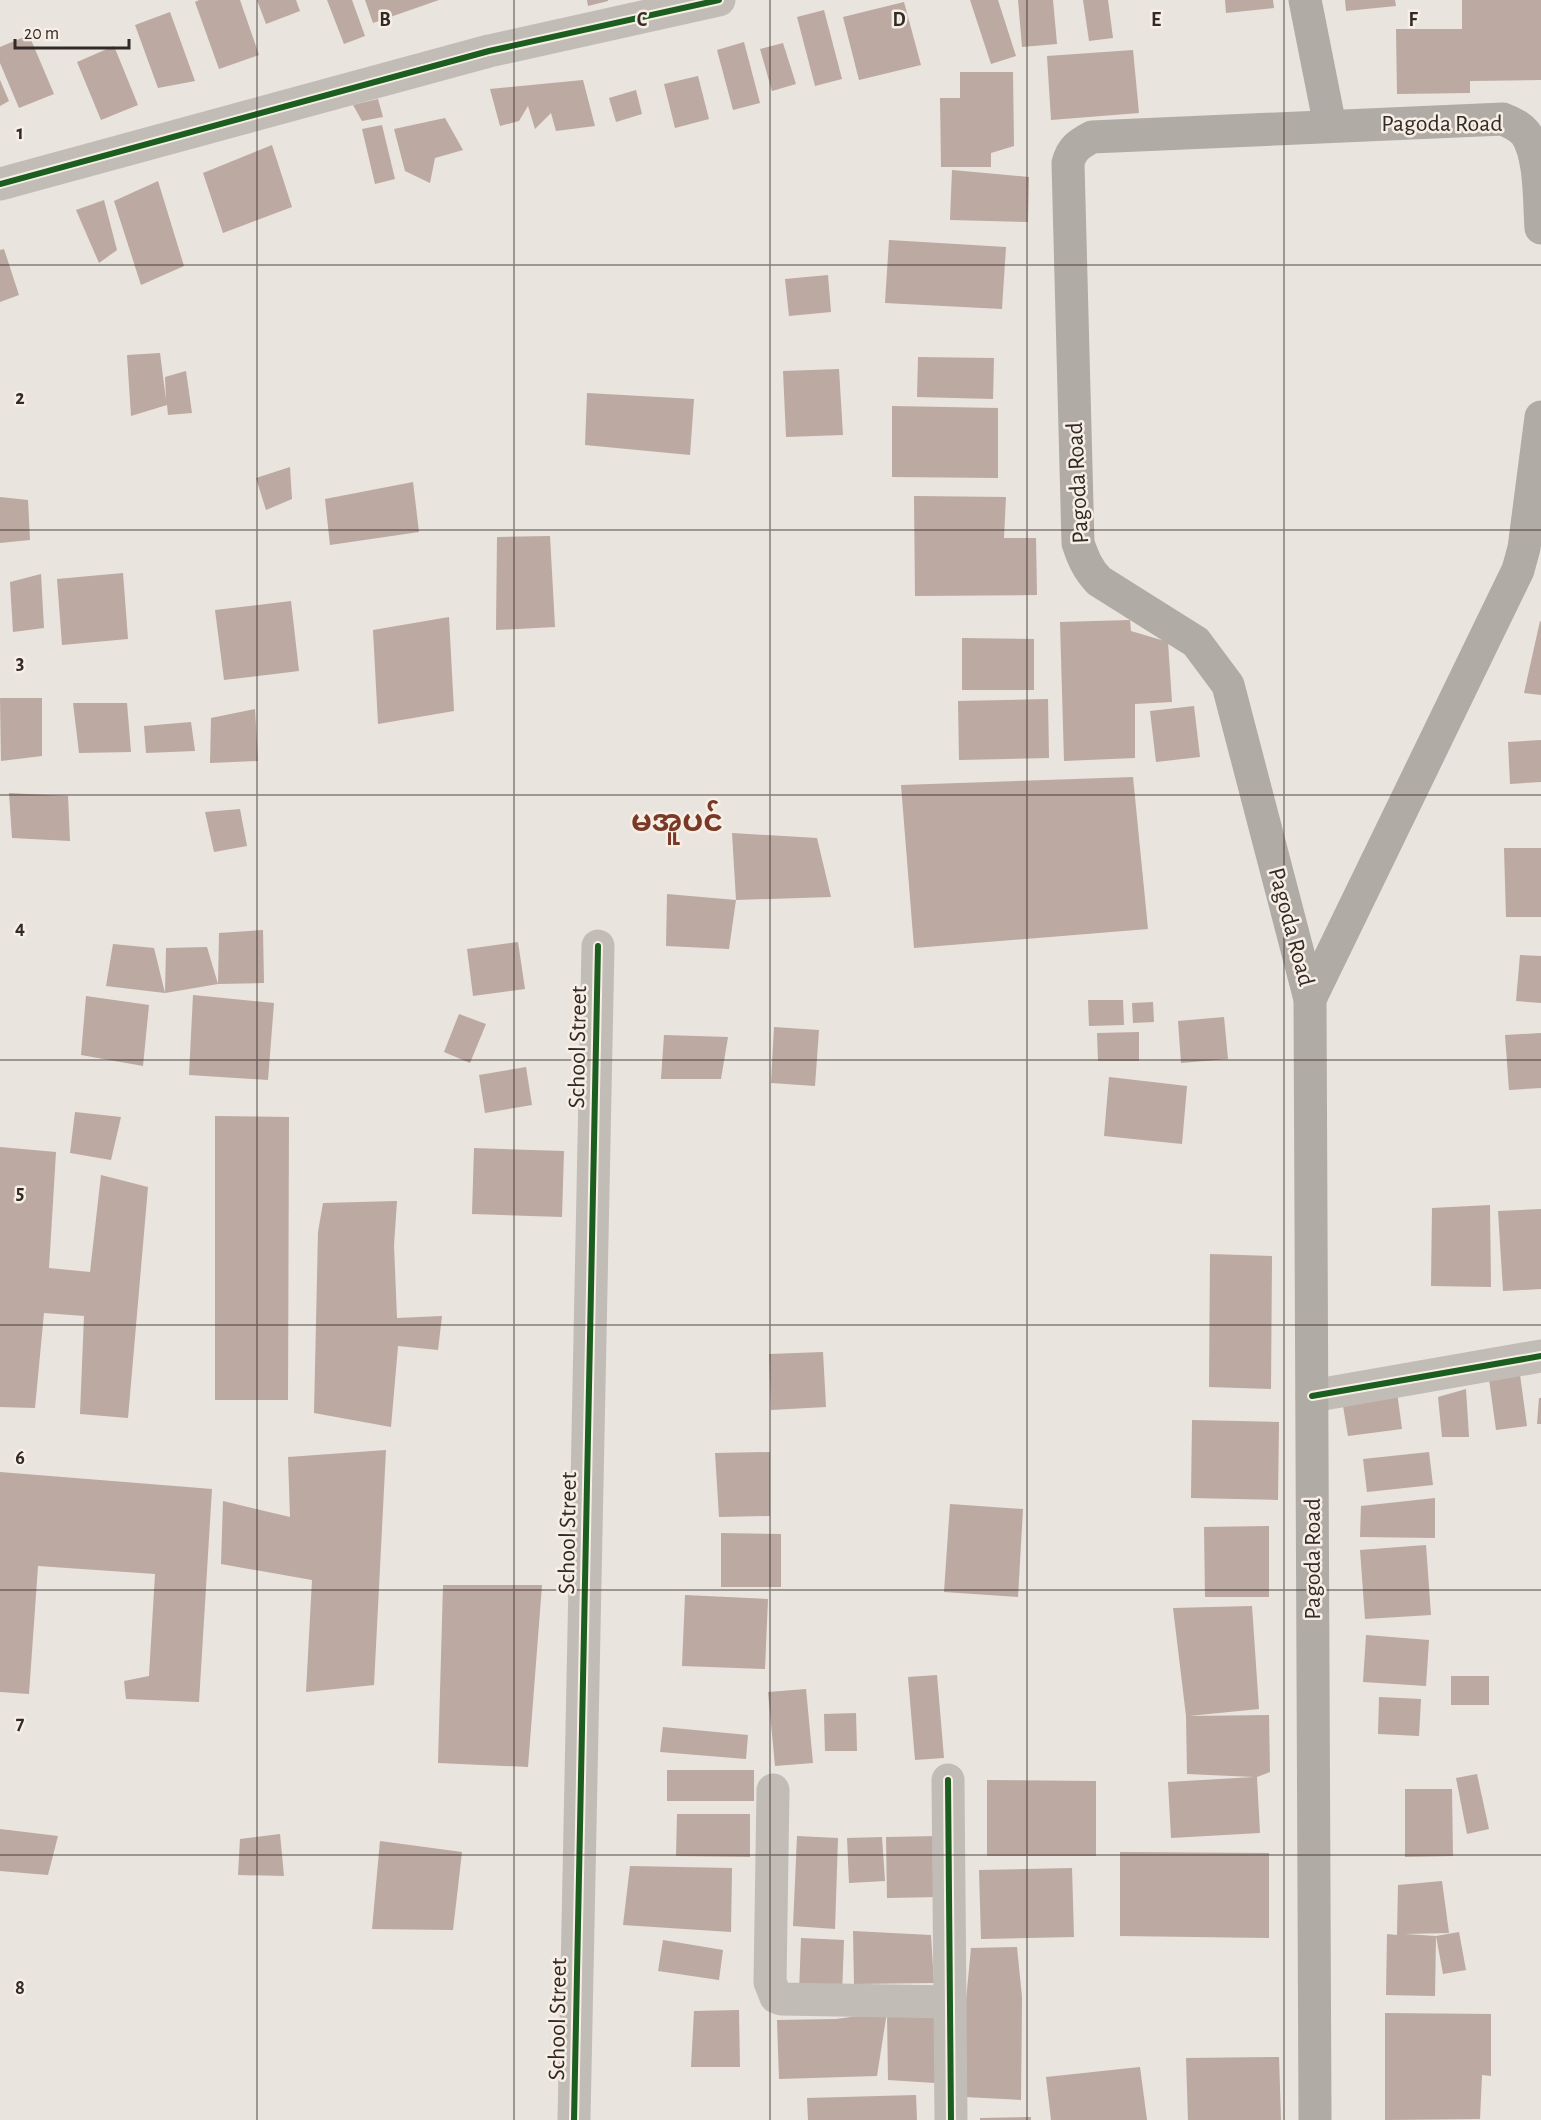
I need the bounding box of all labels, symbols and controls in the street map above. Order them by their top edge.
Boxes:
text: B [379,10,391,30]
text: C [637,10,648,30]
text: D [892,10,906,30]
text: E [1151,10,1161,30]
text: F [1408,10,1418,30]
scale bar [15,12,129,50]
text: 20 m [24,25,59,43]
street label: Pagoda Road [1381,112,1503,136]
text: 1 [16,123,24,143]
text: 2 [15,388,25,408]
street label: Pagoda Road [1063,422,1093,544]
text: 3 [16,653,24,673]
district label: မအူပင် [631,800,723,845]
street label: Pagoda Road [1264,865,1318,989]
text: 4 [15,918,25,938]
street label: School Street [565,985,591,1108]
text: 5 [16,1183,24,1203]
text: 6 [15,1448,25,1468]
street label: School Street [555,1471,581,1594]
street label: Pagoda Road [1301,1498,1325,1620]
text: 7 [16,1713,25,1733]
street label: School Street [545,1957,571,2080]
text: 8 [15,1978,25,1998]

